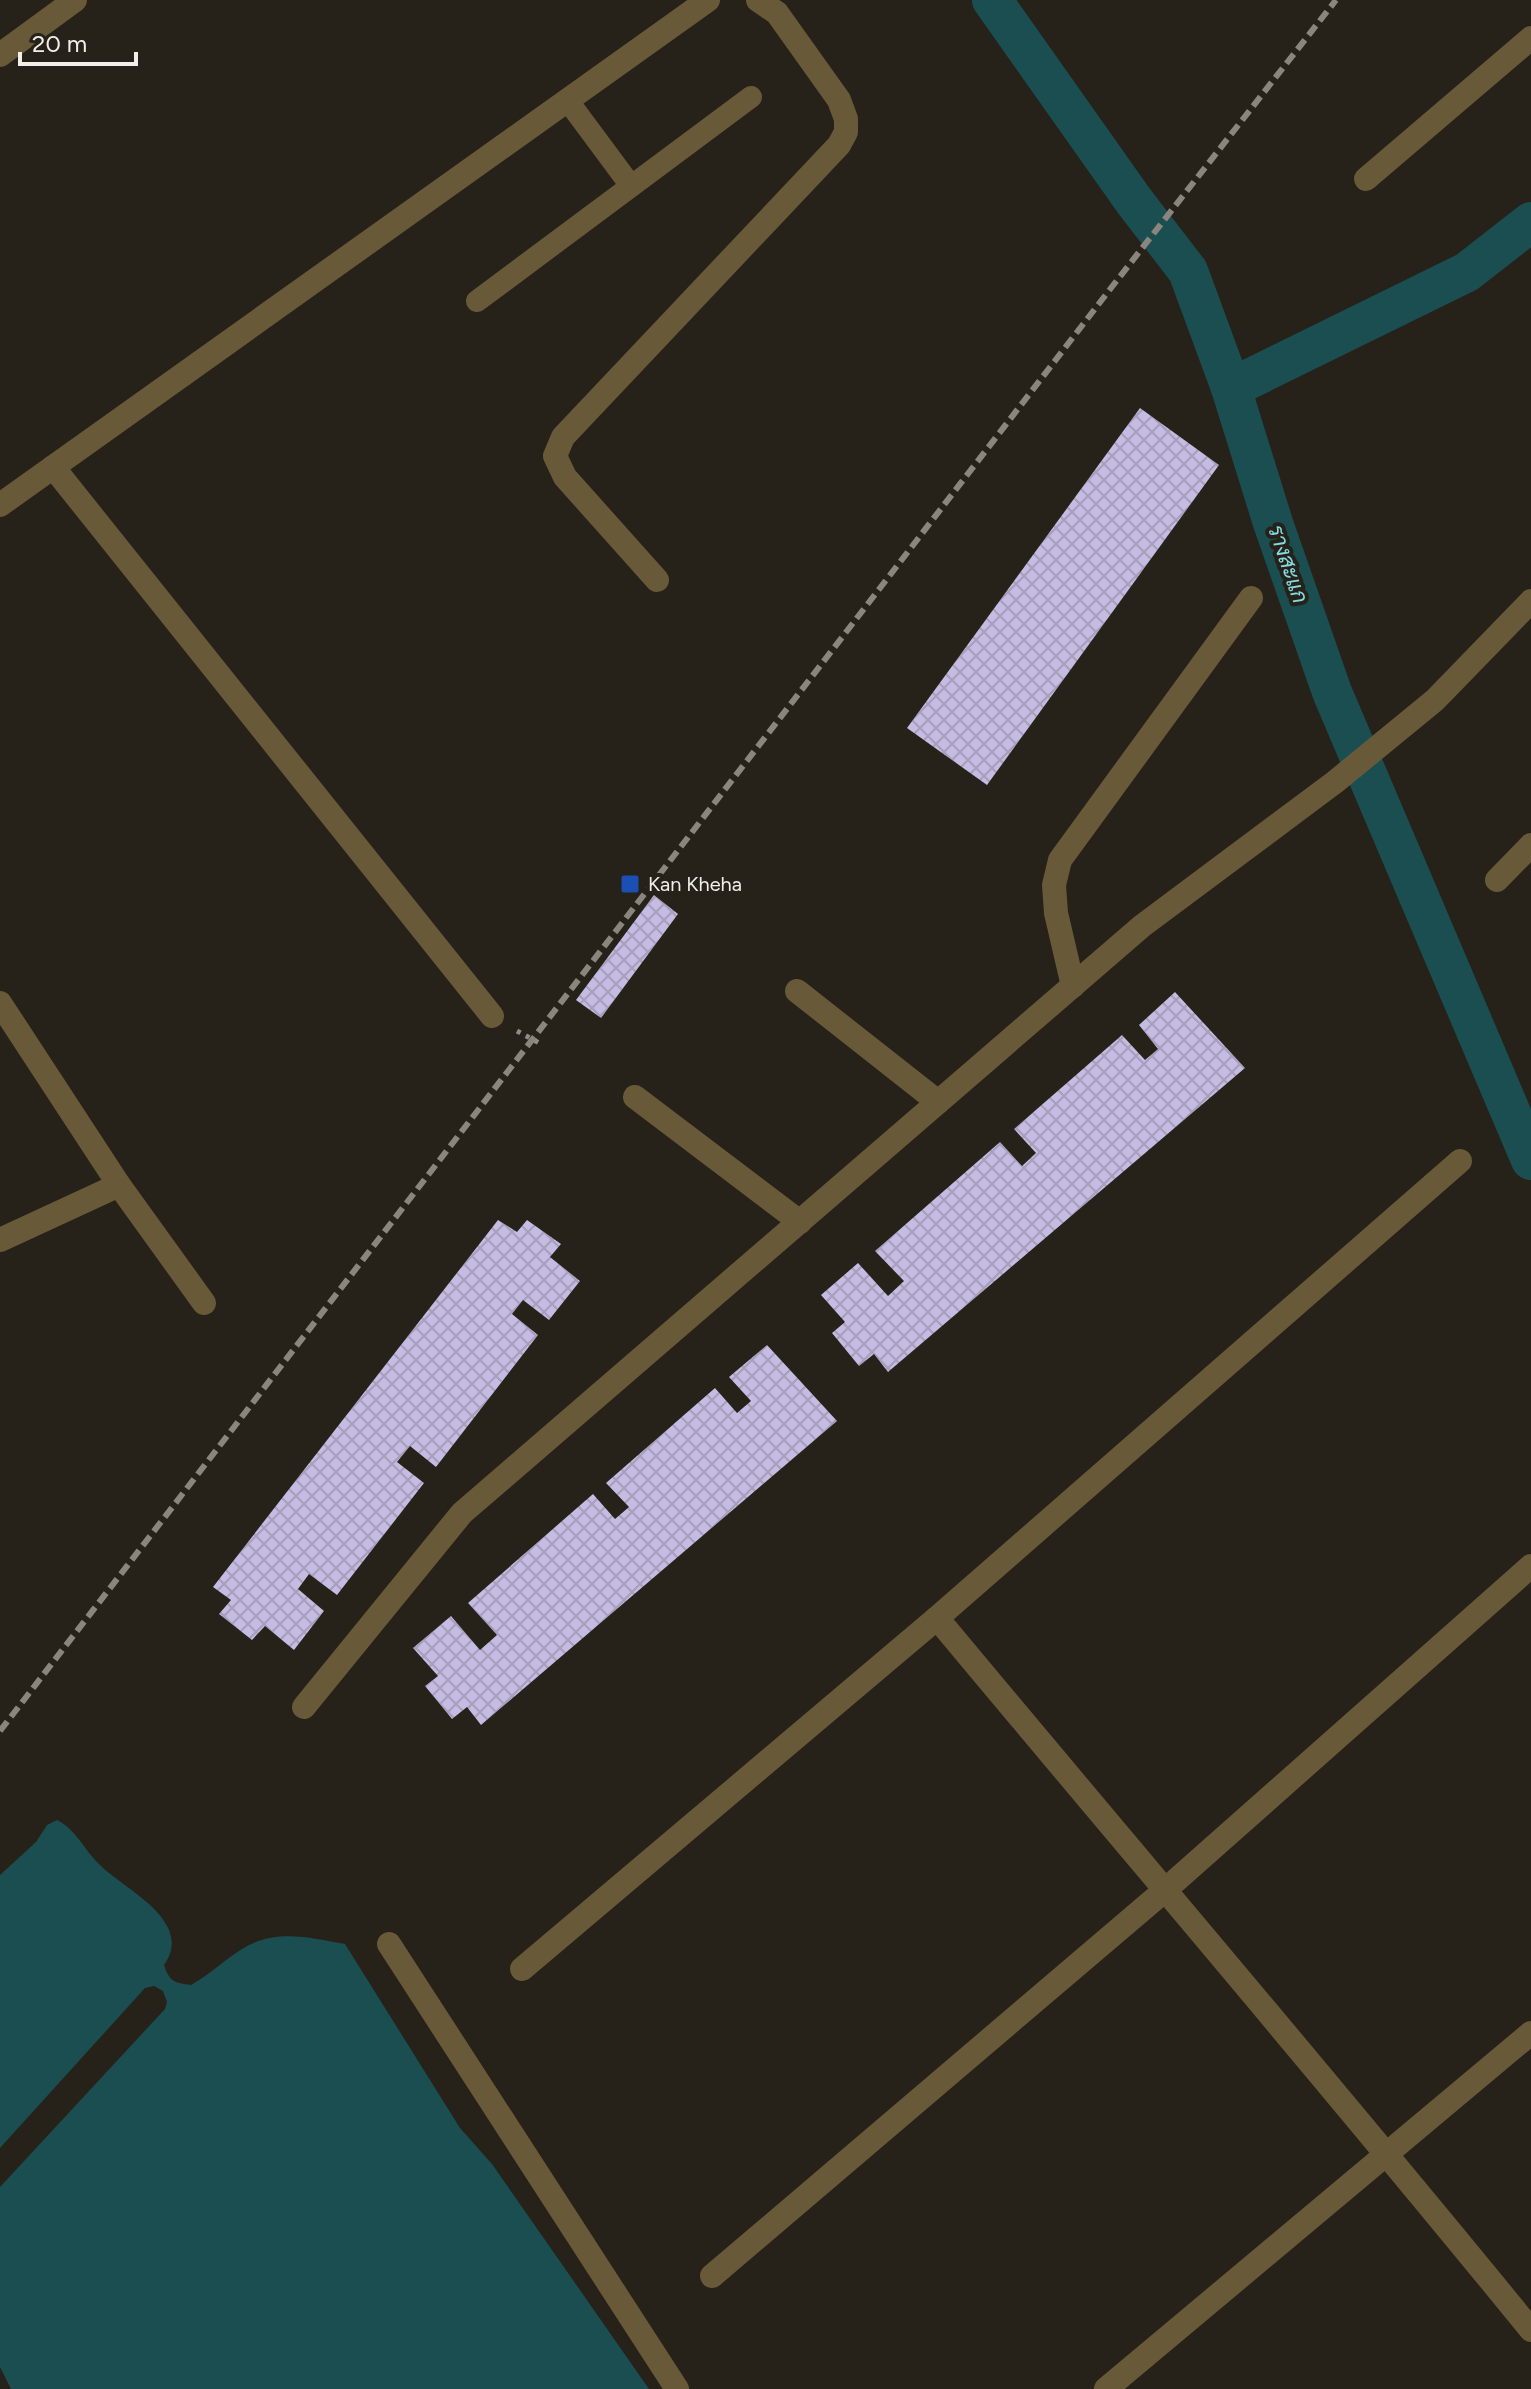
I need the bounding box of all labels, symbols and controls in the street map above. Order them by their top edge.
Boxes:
scale bar [20,16,136,66]
text: 20 m [32,29,87,58]
water label: รางสะแก [1262,521,1314,607]
place label: Kan Kheha [648,872,742,896]
marker: Kan Kheha [619,873,641,895]

